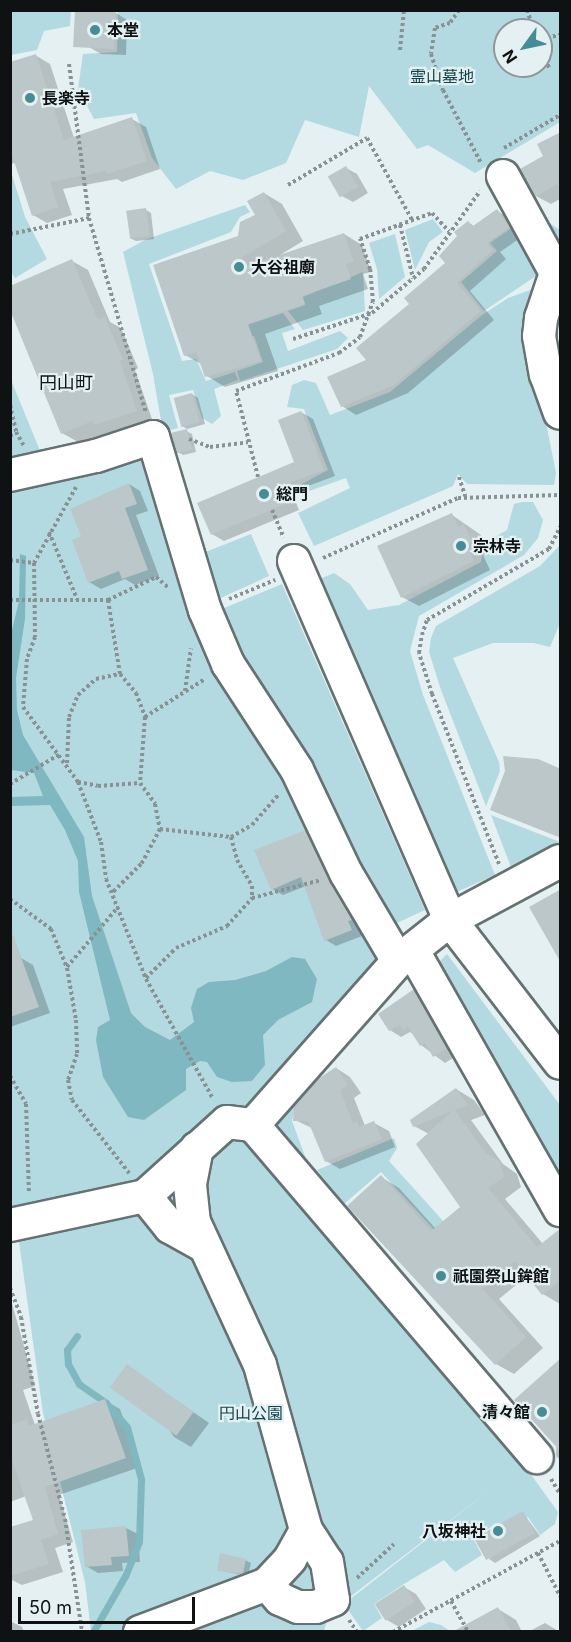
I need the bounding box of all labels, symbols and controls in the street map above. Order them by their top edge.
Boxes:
north arrow [493,18,553,78]
place label: 本堂 [107,20,139,40]
marker: 本堂 [88,23,102,37]
text: N [498,46,521,67]
park label: 霊山墓地 [410,66,474,86]
place label: 長楽寺 [42,88,90,108]
marker: 長楽寺 [23,91,37,105]
place label: 大谷祖廟 [251,257,315,277]
marker: 大谷祖廟 [232,260,246,274]
district label: 円山町 [39,372,93,394]
place label: 総門 [276,484,308,504]
marker: 総門 [257,487,271,501]
place label: 宗林寺 [473,536,521,556]
marker: 宗林寺 [454,539,468,553]
place label: 祇園祭山鉾館 [453,1266,549,1286]
marker: 祇園祭山鉾館 [434,1269,448,1283]
place label: 清々館 [482,1402,530,1422]
park label: 円山公園 [219,1403,283,1423]
marker: 清々館 [535,1405,549,1419]
place label: 八坂神社 [422,1521,486,1541]
marker: 八坂神社 [491,1524,505,1538]
scale bar [21,1585,198,1623]
text: 50 m [29,1597,72,1618]

